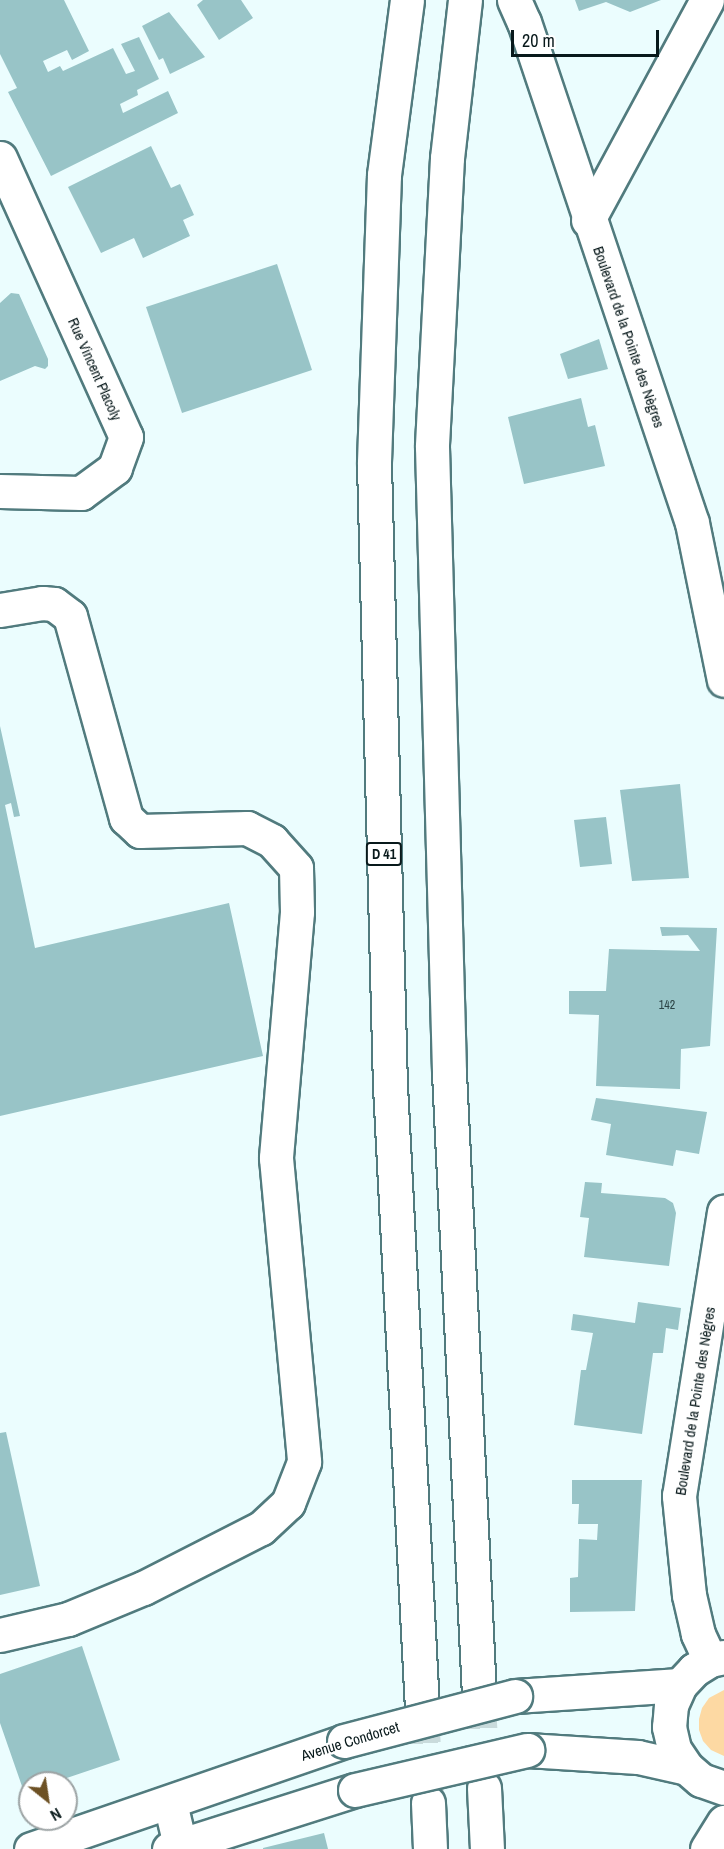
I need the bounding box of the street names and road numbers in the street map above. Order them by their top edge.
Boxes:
street label: Boulevard de la Pointe des Nègres [589,244,669,430]
street label: Rue Vincent Placoly [64,315,126,423]
road number: D 41 [364,843,404,865]
street label: Boulevard de la Pointe des Nègres [671,1305,719,1497]
street label: Avenue Condorcet [299,1718,401,1764]

